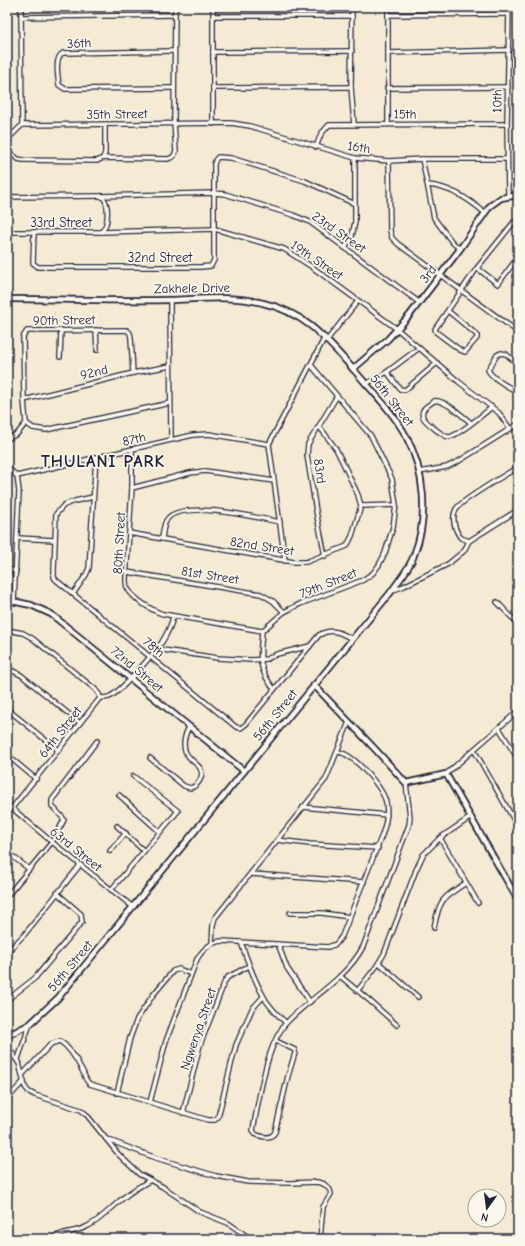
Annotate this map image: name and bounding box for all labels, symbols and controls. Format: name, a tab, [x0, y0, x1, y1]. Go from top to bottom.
street label: 36th	[66, 35, 92, 51]
street label: 10th	[489, 89, 505, 113]
street label: 35th Street	[86, 106, 149, 122]
street label: 15th	[393, 106, 417, 122]
street label: 16th	[347, 138, 371, 156]
street label: 23rd Street	[309, 208, 370, 257]
street label: 33rd Street	[30, 215, 93, 230]
street label: 19th Street	[288, 237, 347, 284]
street label: 32nd Street	[128, 250, 193, 265]
street label: 3rd	[417, 262, 439, 286]
street label: Zakhele Drive	[154, 280, 230, 296]
street label: 90th Street	[33, 312, 97, 328]
street label: 92nd	[79, 361, 109, 383]
street label: 56th Street	[367, 371, 418, 430]
street label: 87th	[121, 429, 147, 449]
district label: THULANI PARK	[41, 452, 165, 471]
street label: 83rd	[311, 458, 329, 484]
street label: 80th Street	[110, 510, 128, 574]
street label: 82nd Street	[229, 534, 296, 559]
street label: 81st Street	[180, 563, 241, 587]
street label: 79th Street	[297, 564, 360, 601]
street label: 78th	[140, 634, 168, 660]
street label: 72nd Street	[108, 643, 167, 696]
street label: 56th Street	[250, 685, 301, 744]
street label: 64th Street	[35, 702, 85, 761]
street label: 63rd Street	[47, 824, 106, 875]
street label: 56th Street	[44, 937, 96, 994]
street label: Ngwenya Street	[177, 985, 219, 1072]
north arrow	[467, 1188, 507, 1228]
text: N	[480, 1210, 490, 1224]

